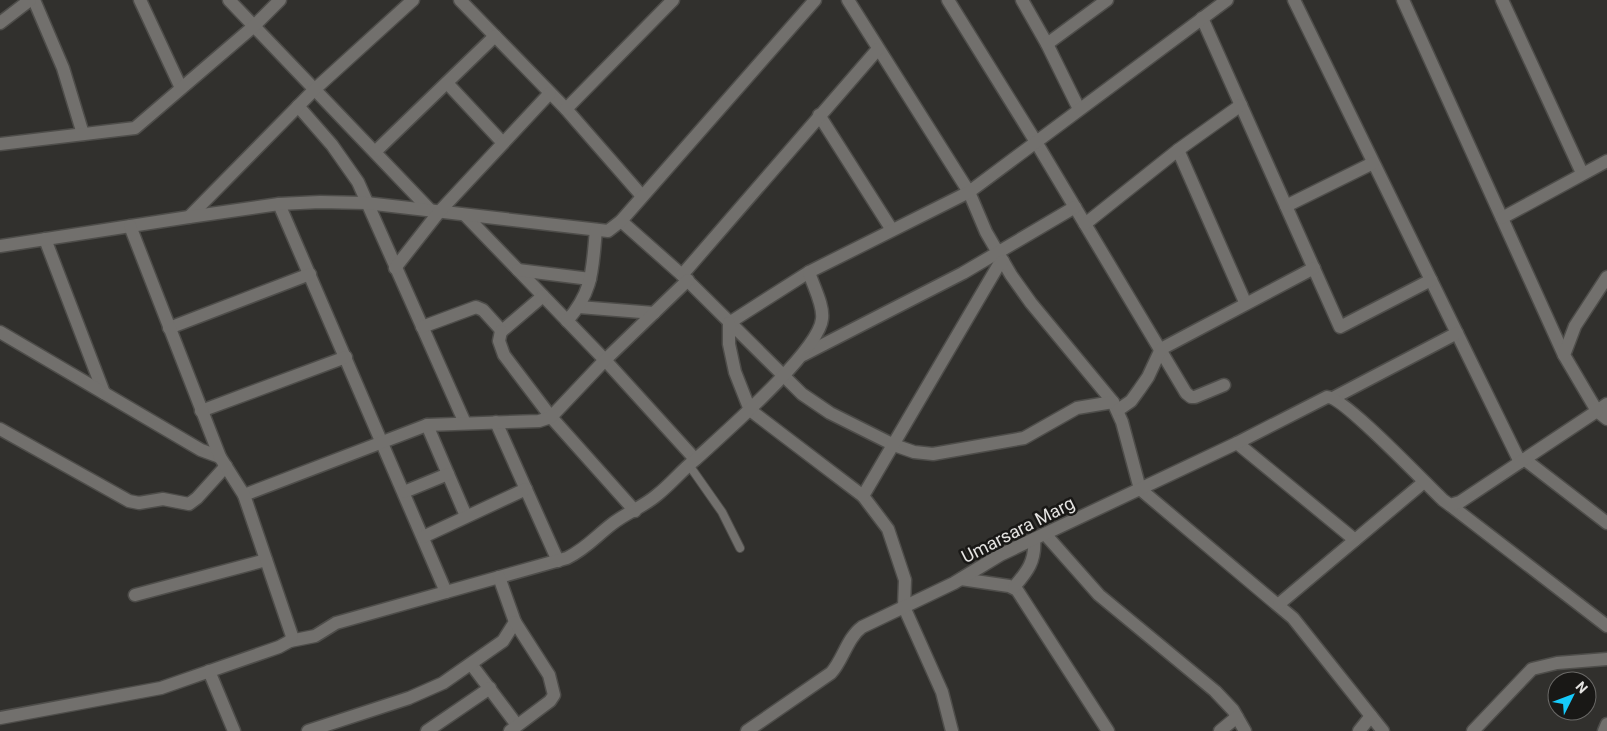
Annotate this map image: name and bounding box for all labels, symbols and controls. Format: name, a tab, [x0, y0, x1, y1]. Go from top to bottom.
street label: Umarsara Marg	[958, 492, 1078, 567]
north arrow	[1547, 671, 1597, 721]
text: N	[1572, 678, 1591, 696]

